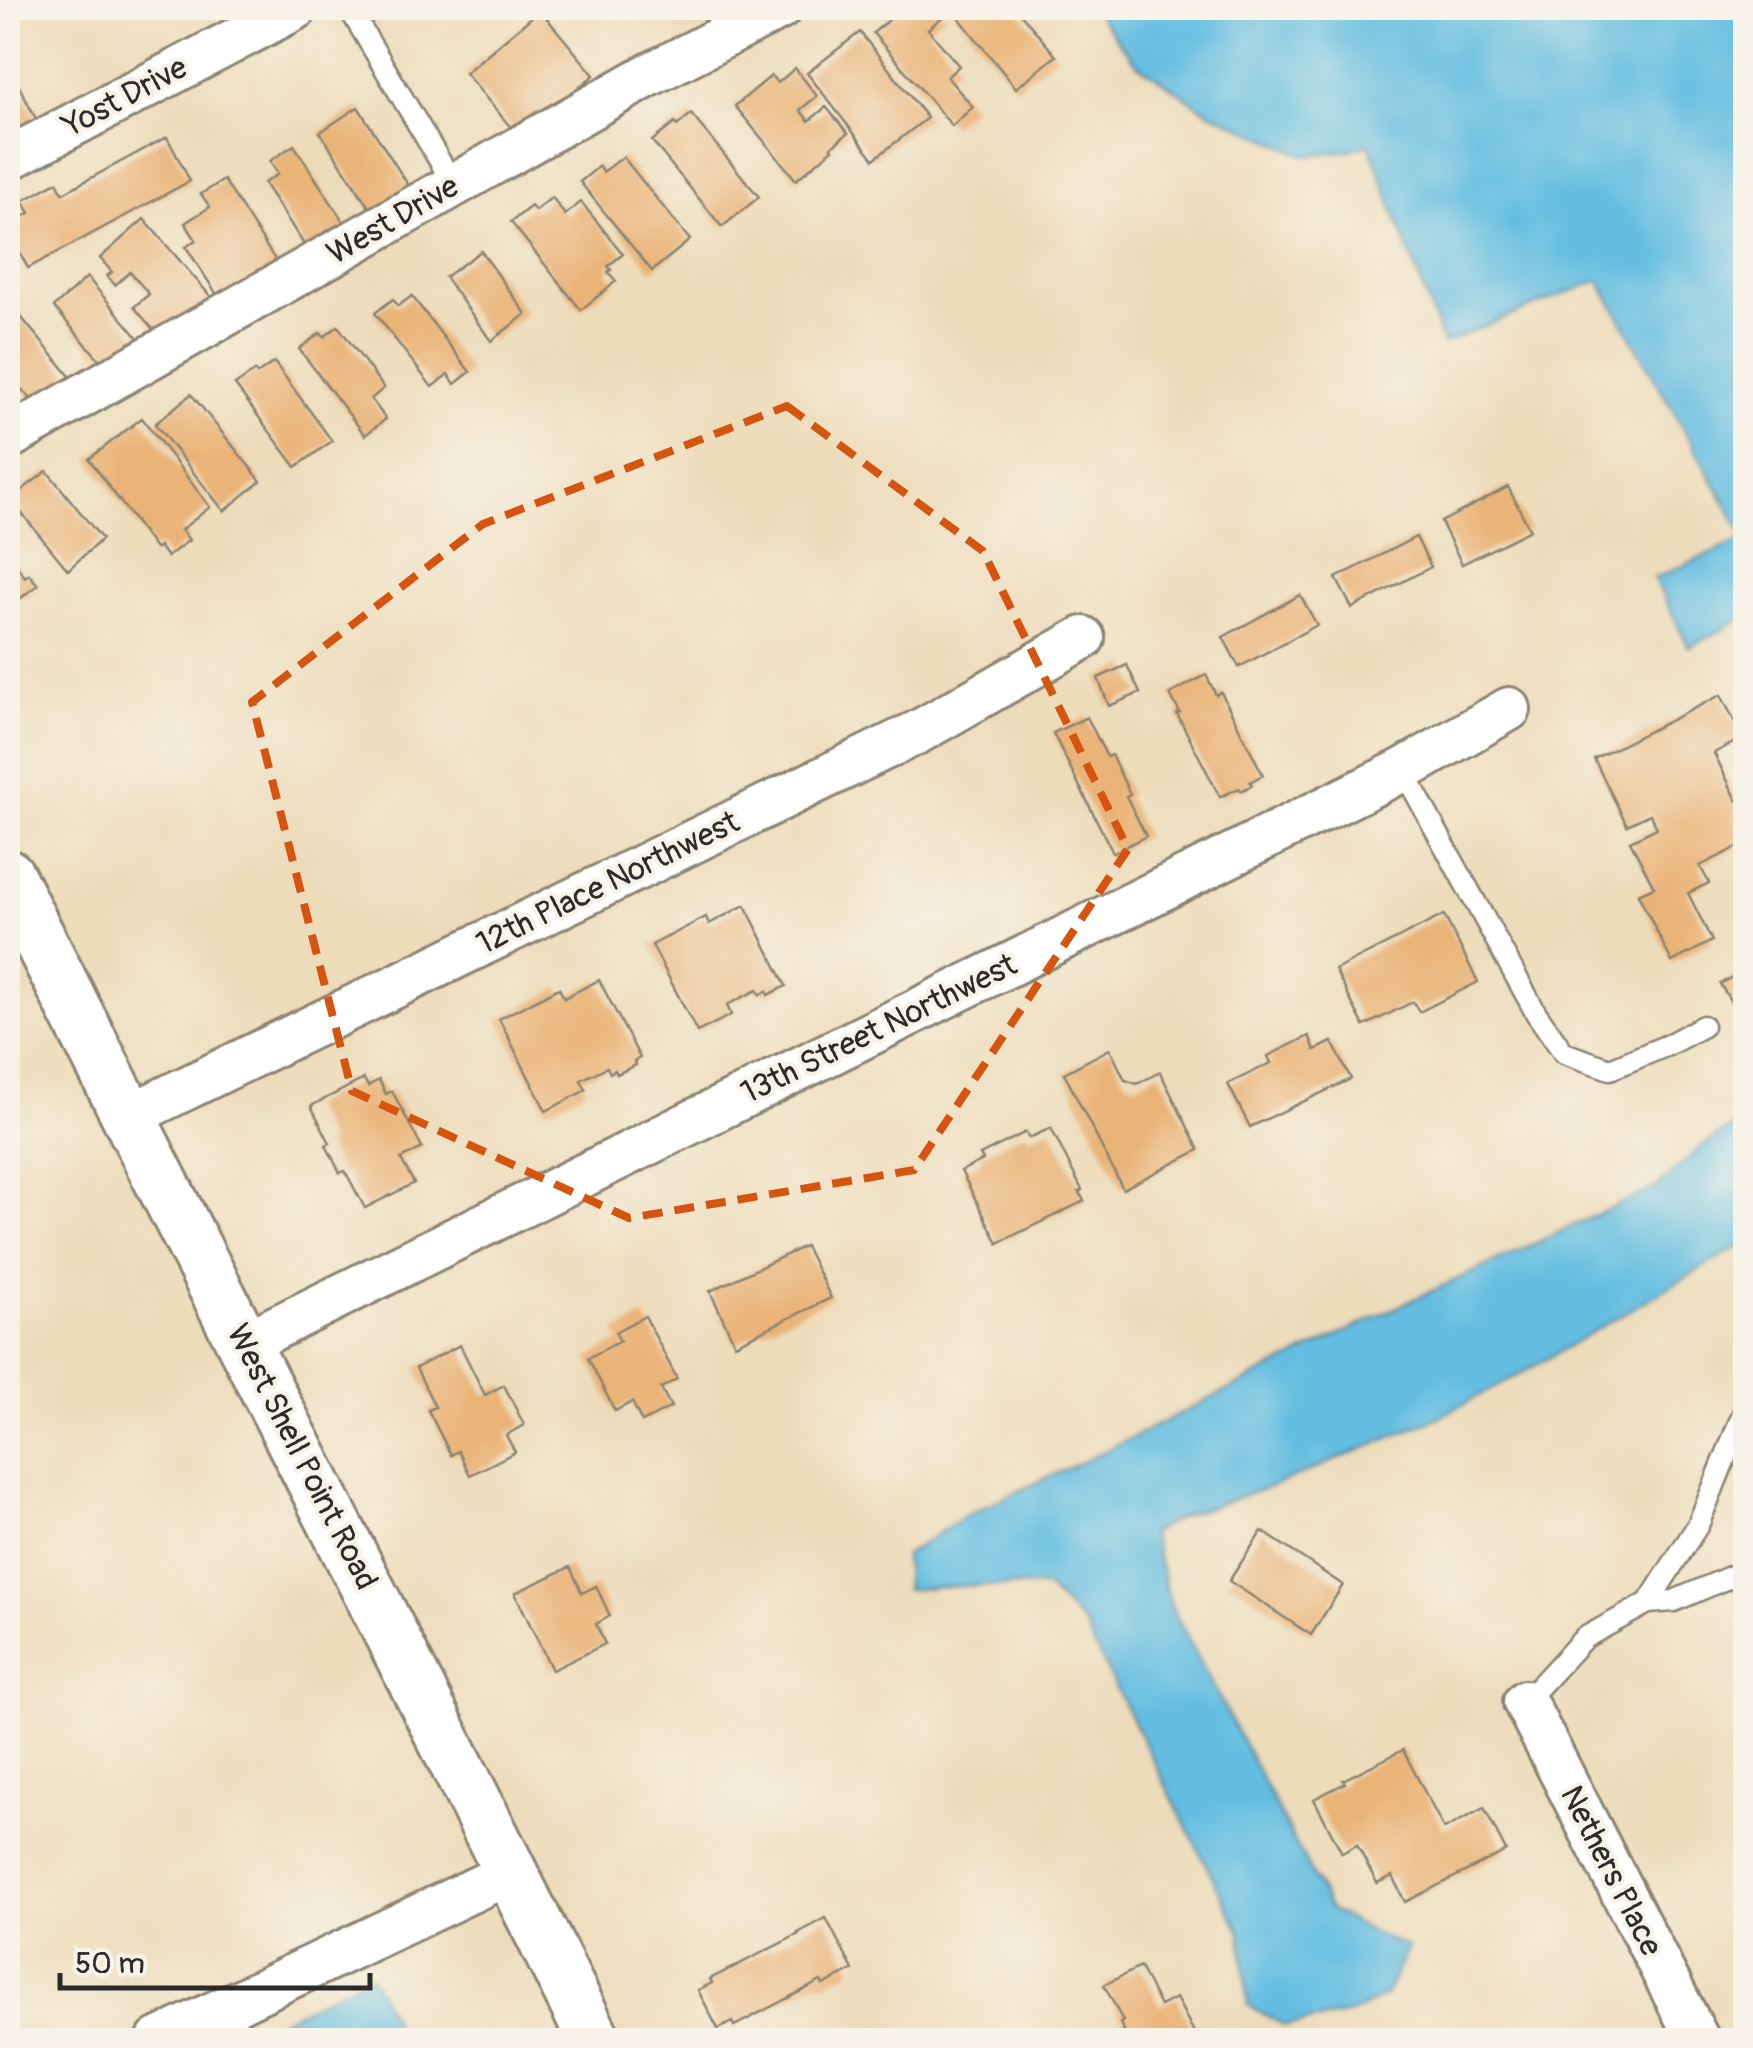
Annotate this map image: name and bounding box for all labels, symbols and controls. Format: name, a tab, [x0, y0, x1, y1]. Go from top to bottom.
street label: Yost Drive	[55, 47, 194, 147]
street label: West Drive	[320, 166, 466, 274]
street label: 12th Place Northwest	[470, 802, 746, 964]
street label: 13th Street Northwest	[735, 945, 1023, 1113]
street label: West Shell Point Road	[218, 1317, 386, 1597]
street label: Nethers Place	[1551, 1779, 1671, 1963]
scale bar	[60, 1928, 370, 1990]
text: 50 m	[75, 1945, 145, 1982]

